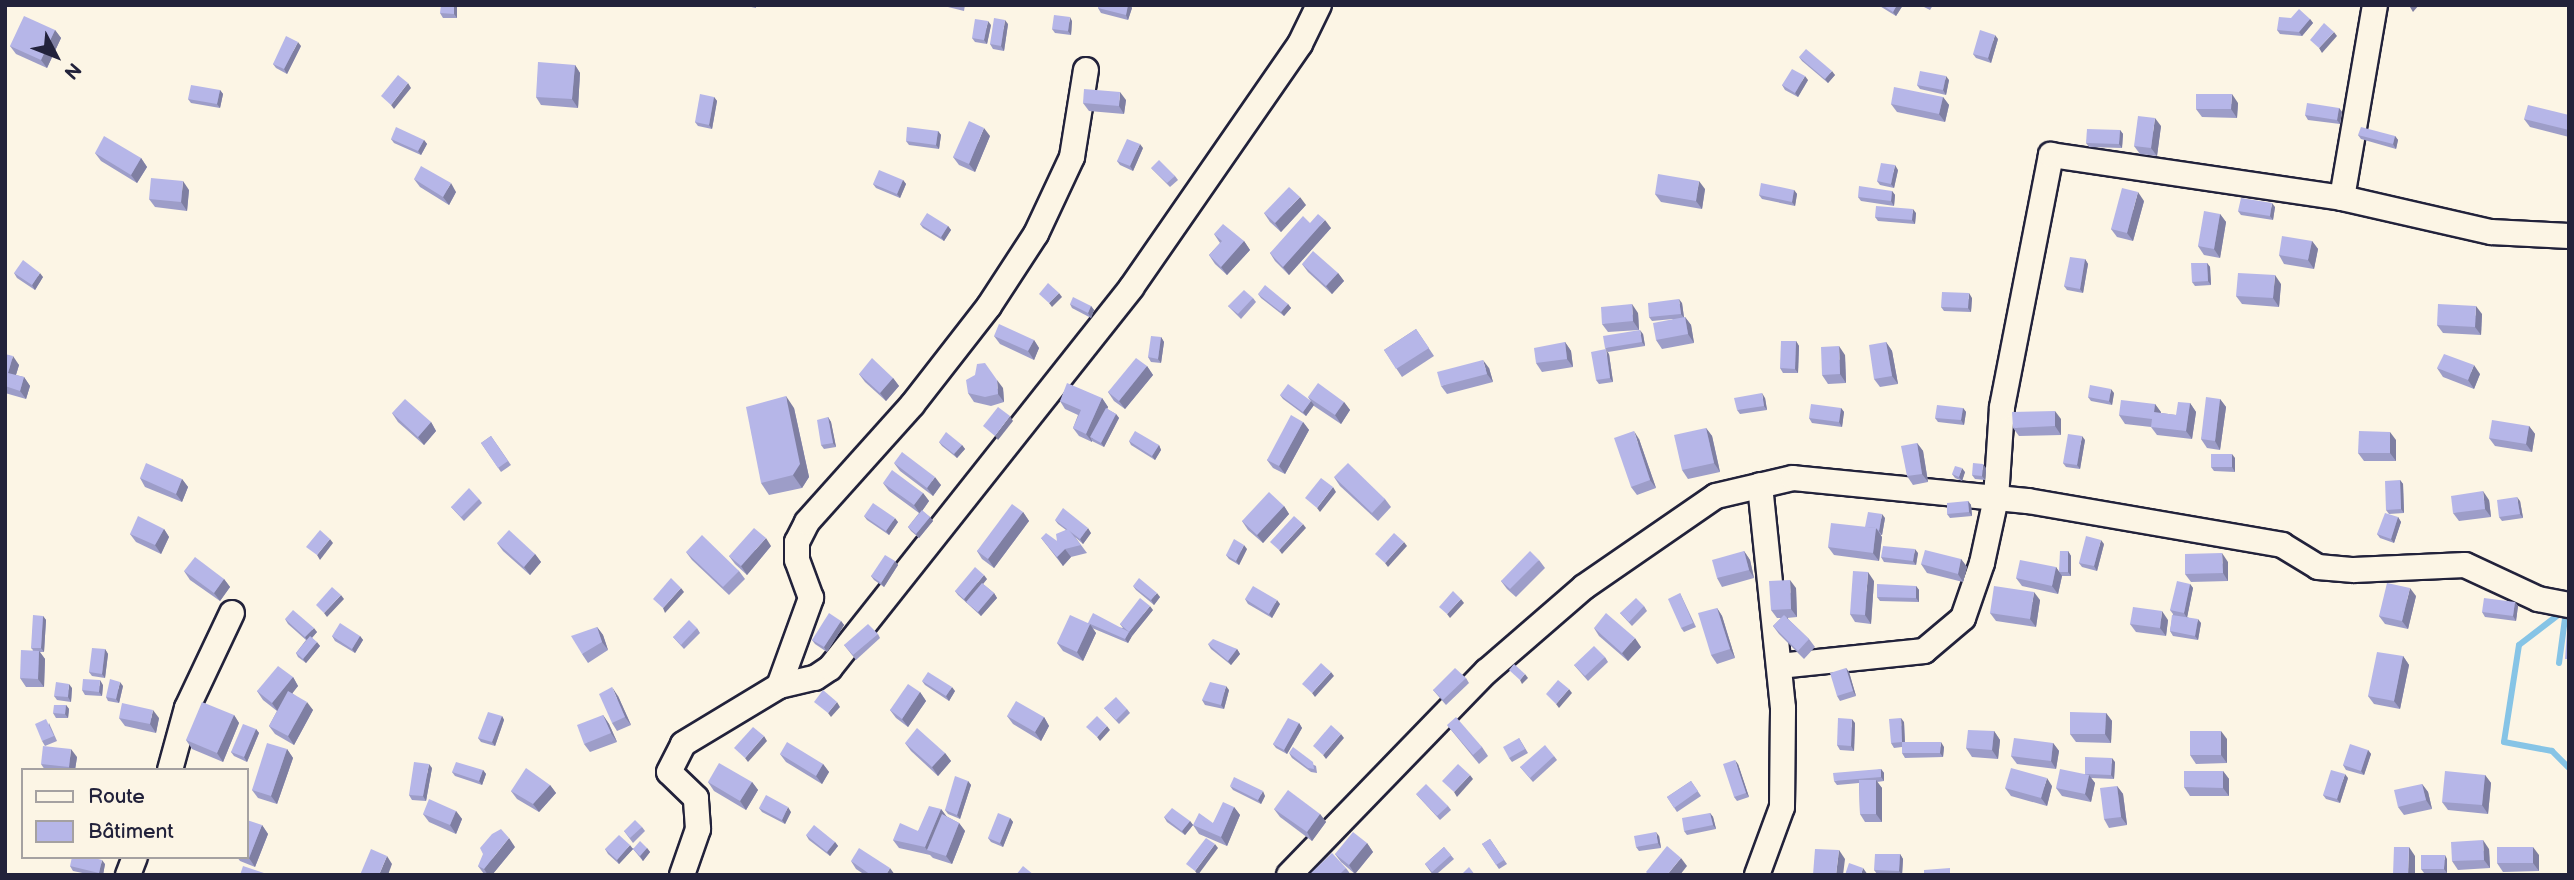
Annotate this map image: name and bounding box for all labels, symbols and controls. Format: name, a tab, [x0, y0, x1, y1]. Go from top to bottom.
north arrow	[21, 21, 91, 91]
text: N	[59, 57, 85, 83]
legend	[21, 768, 248, 859]
text: Route	[88, 784, 145, 809]
text: Bâtiment	[88, 819, 174, 844]

